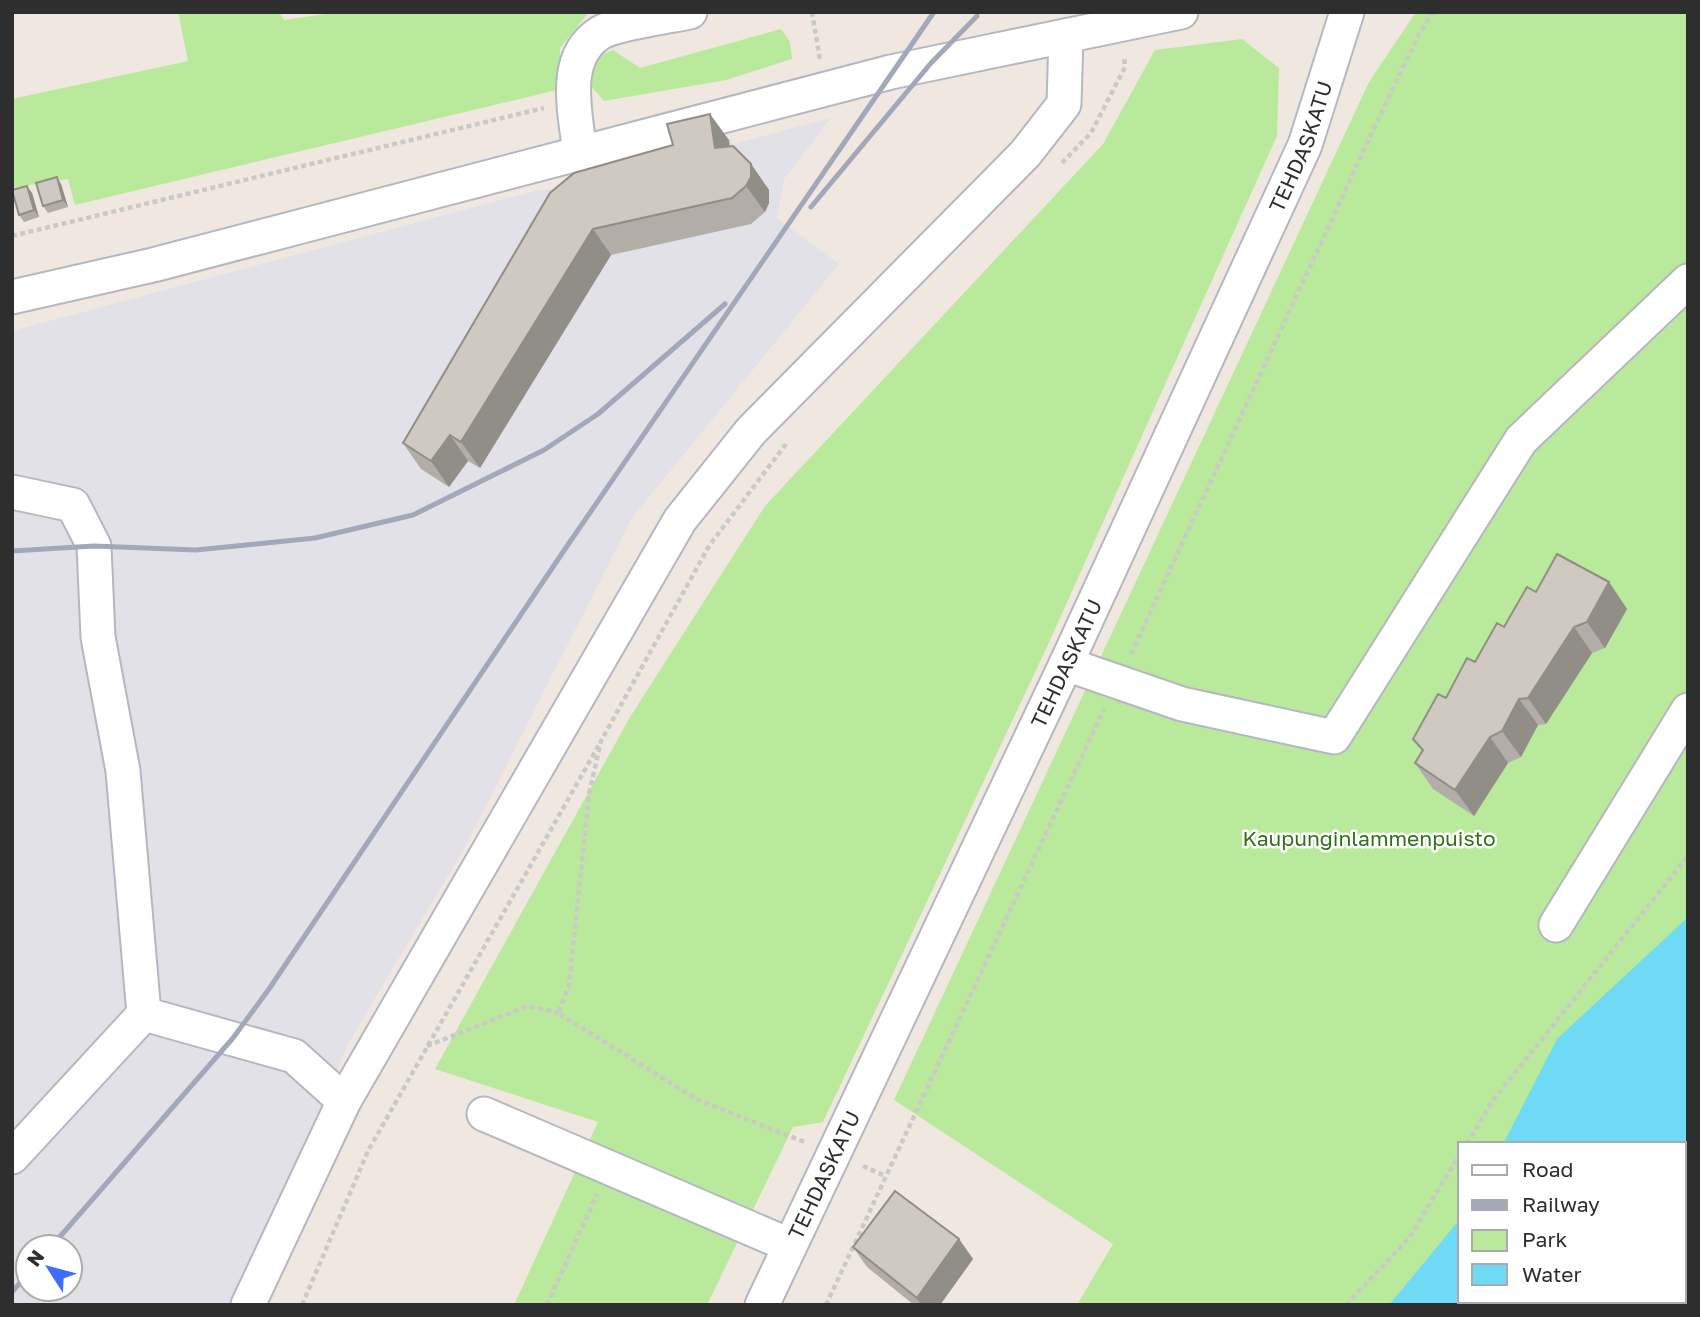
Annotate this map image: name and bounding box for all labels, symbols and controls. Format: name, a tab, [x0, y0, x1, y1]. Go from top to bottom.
street label: TEHDASKATU	[1263, 77, 1337, 216]
street label: TEHDASKATU	[1025, 595, 1107, 732]
park label: Kaupunginlammenpuisto	[1242, 825, 1496, 851]
street label: TEHDASKATU	[782, 1106, 865, 1243]
legend	[1458, 1142, 1686, 1303]
text: Road	[1522, 1156, 1573, 1182]
text: Railway	[1522, 1191, 1600, 1217]
text: Park	[1522, 1226, 1568, 1252]
north arrow	[14, 1233, 84, 1303]
text: N	[21, 1245, 48, 1270]
text: Water	[1522, 1261, 1582, 1287]

